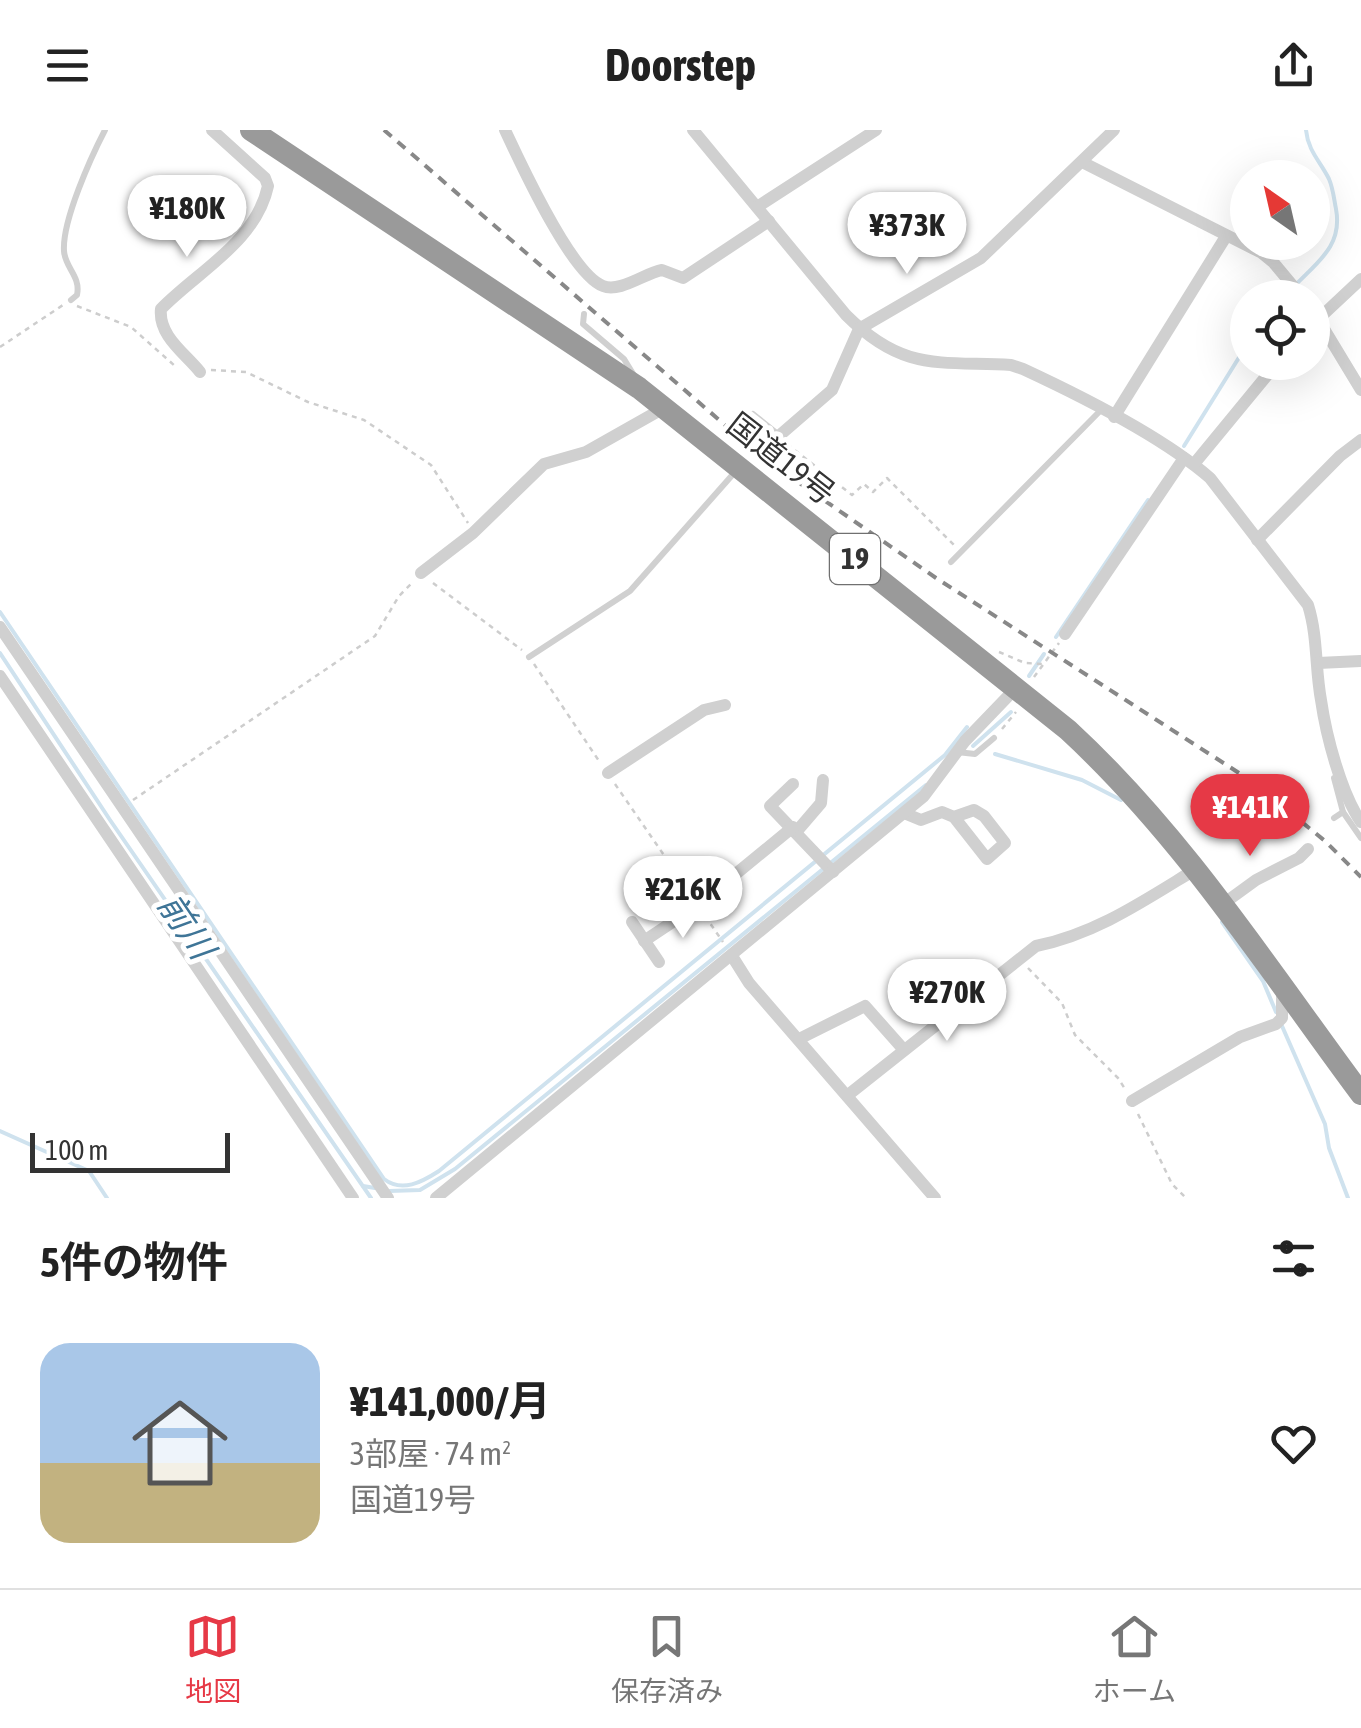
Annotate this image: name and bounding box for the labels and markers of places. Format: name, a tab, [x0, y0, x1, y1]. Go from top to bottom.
pin: ¥180K	[117, 175, 257, 260]
pin: ¥373K	[837, 192, 977, 277]
pin: ¥141K	[1180, 774, 1320, 859]
pin: ¥216K	[613, 856, 753, 941]
pin: ¥270K	[877, 959, 1017, 1044]

